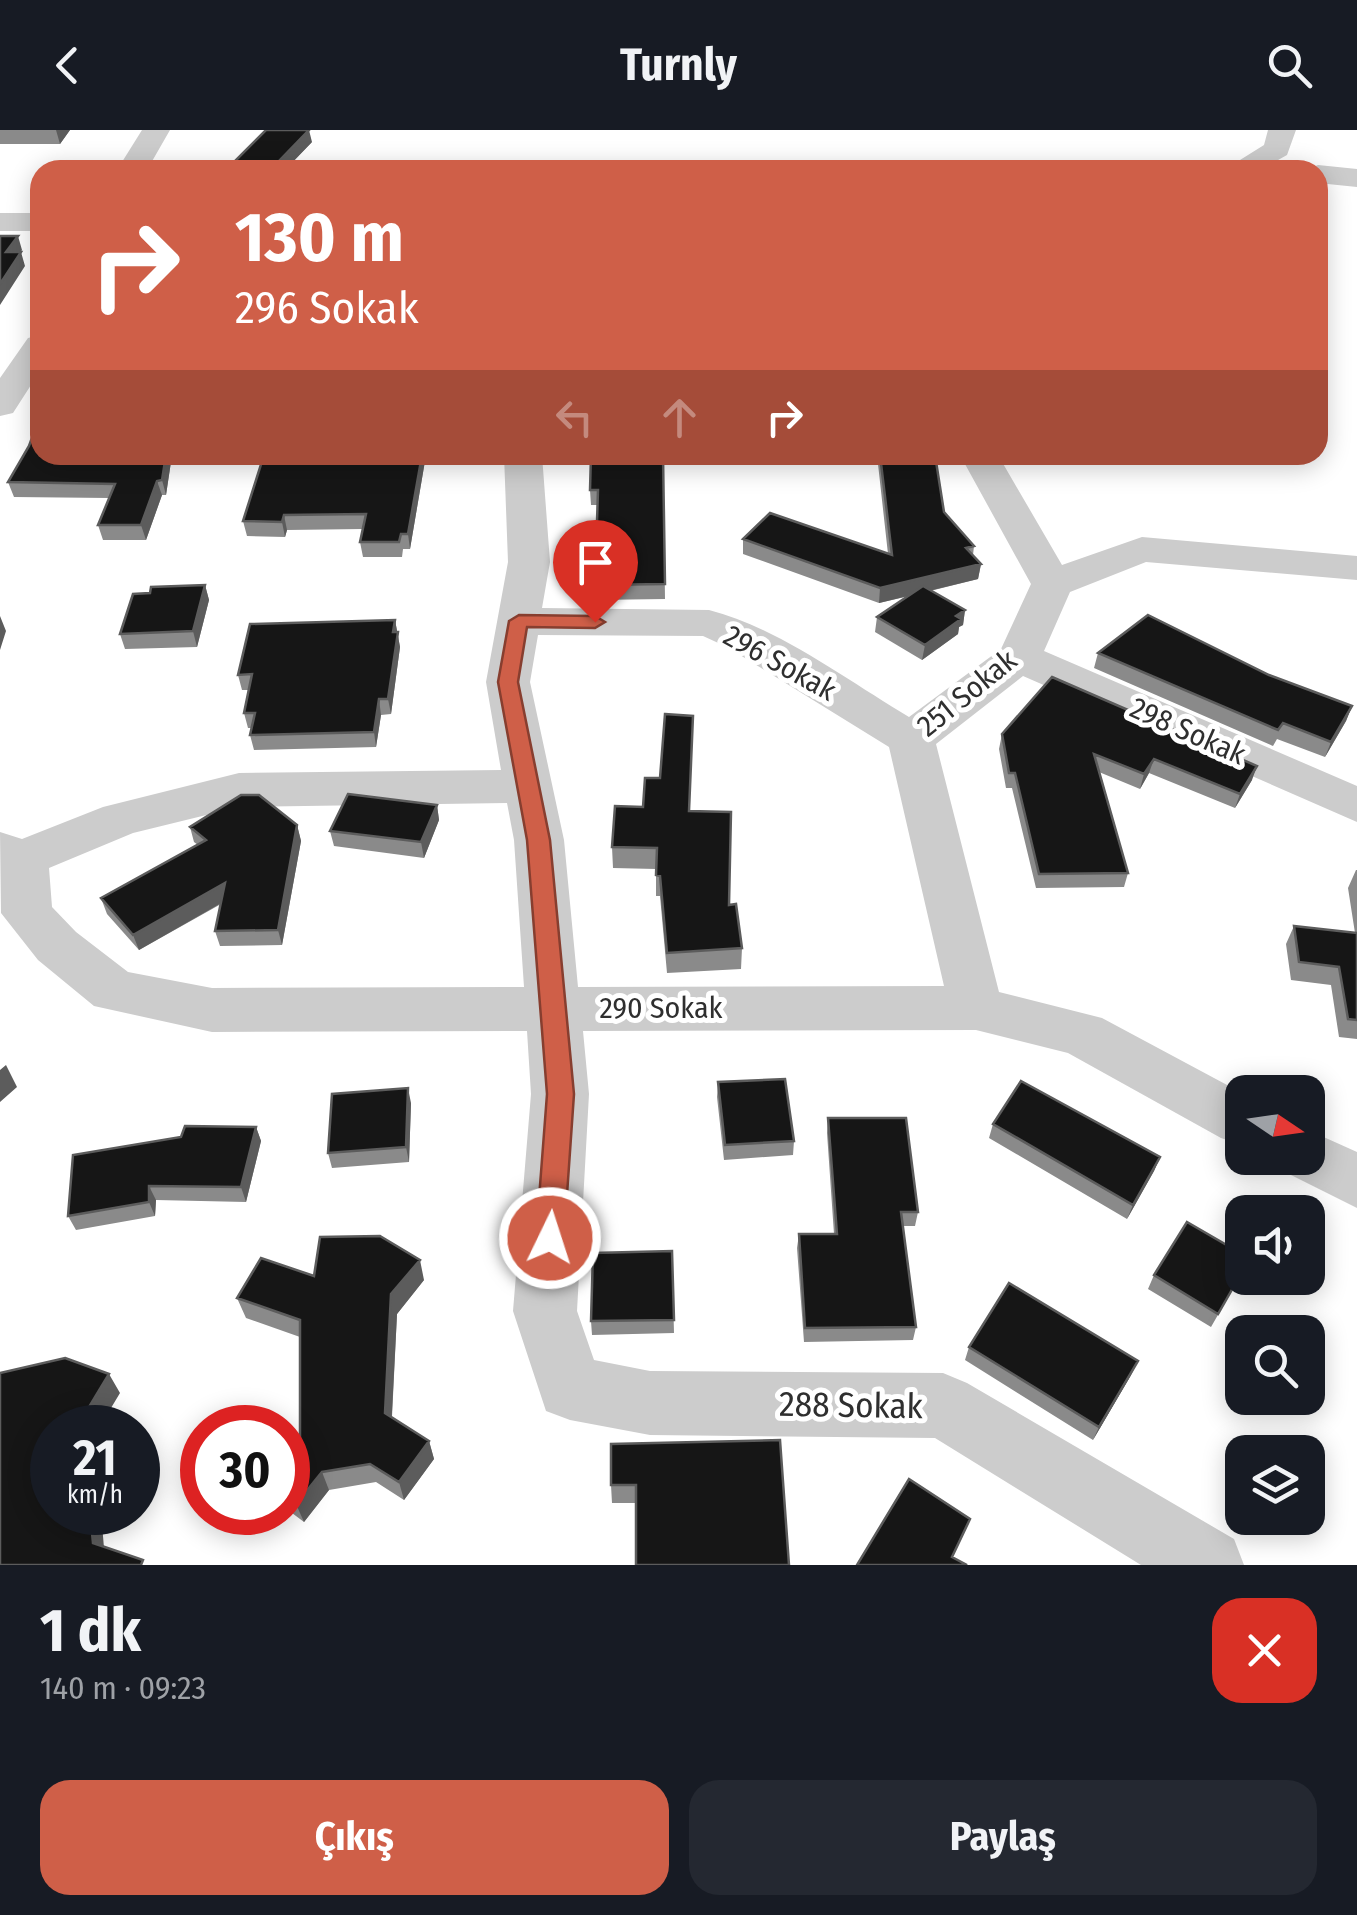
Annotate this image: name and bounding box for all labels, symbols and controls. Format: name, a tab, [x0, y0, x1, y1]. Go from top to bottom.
icon: back	[40, 38, 95, 93]
text: Turnly	[620, 38, 737, 92]
icon: search	[1262, 38, 1317, 93]
text: 130 m	[235, 196, 404, 280]
icon: right	[70, 200, 200, 330]
text: 296 Sokak	[235, 281, 419, 335]
icon: left	[547, 390, 602, 445]
icon: ahead	[652, 390, 707, 445]
icon: right	[757, 390, 812, 445]
pin	[553, 520, 638, 623]
icon: arrive	[568, 535, 623, 590]
street label: 296 Sokak	[718, 618, 842, 708]
street label: 251 Sokak	[910, 642, 1024, 744]
street label: 298 Sokak	[1125, 690, 1251, 772]
street label: 290 Sokak	[599, 990, 723, 1026]
north arrow	[1225, 1075, 1325, 1175]
map controls	[1225, 1075, 1325, 1535]
position arrow	[498, 1186, 602, 1290]
button: sound	[1225, 1195, 1325, 1295]
button: search	[1225, 1315, 1325, 1415]
street label: 288 Sokak	[779, 1383, 924, 1427]
speed limit sign: 30	[180, 1405, 310, 1535]
text: 21	[73, 1428, 117, 1488]
button: layers	[1225, 1435, 1325, 1535]
text: km/h	[67, 1480, 123, 1510]
text: 1 dk	[40, 1595, 141, 1667]
button: close	[1212, 1598, 1317, 1703]
text: 140 m · 09:23	[40, 1669, 206, 1707]
button: Çıkış	[40, 1780, 669, 1895]
button: Paylaş	[689, 1780, 1317, 1895]

